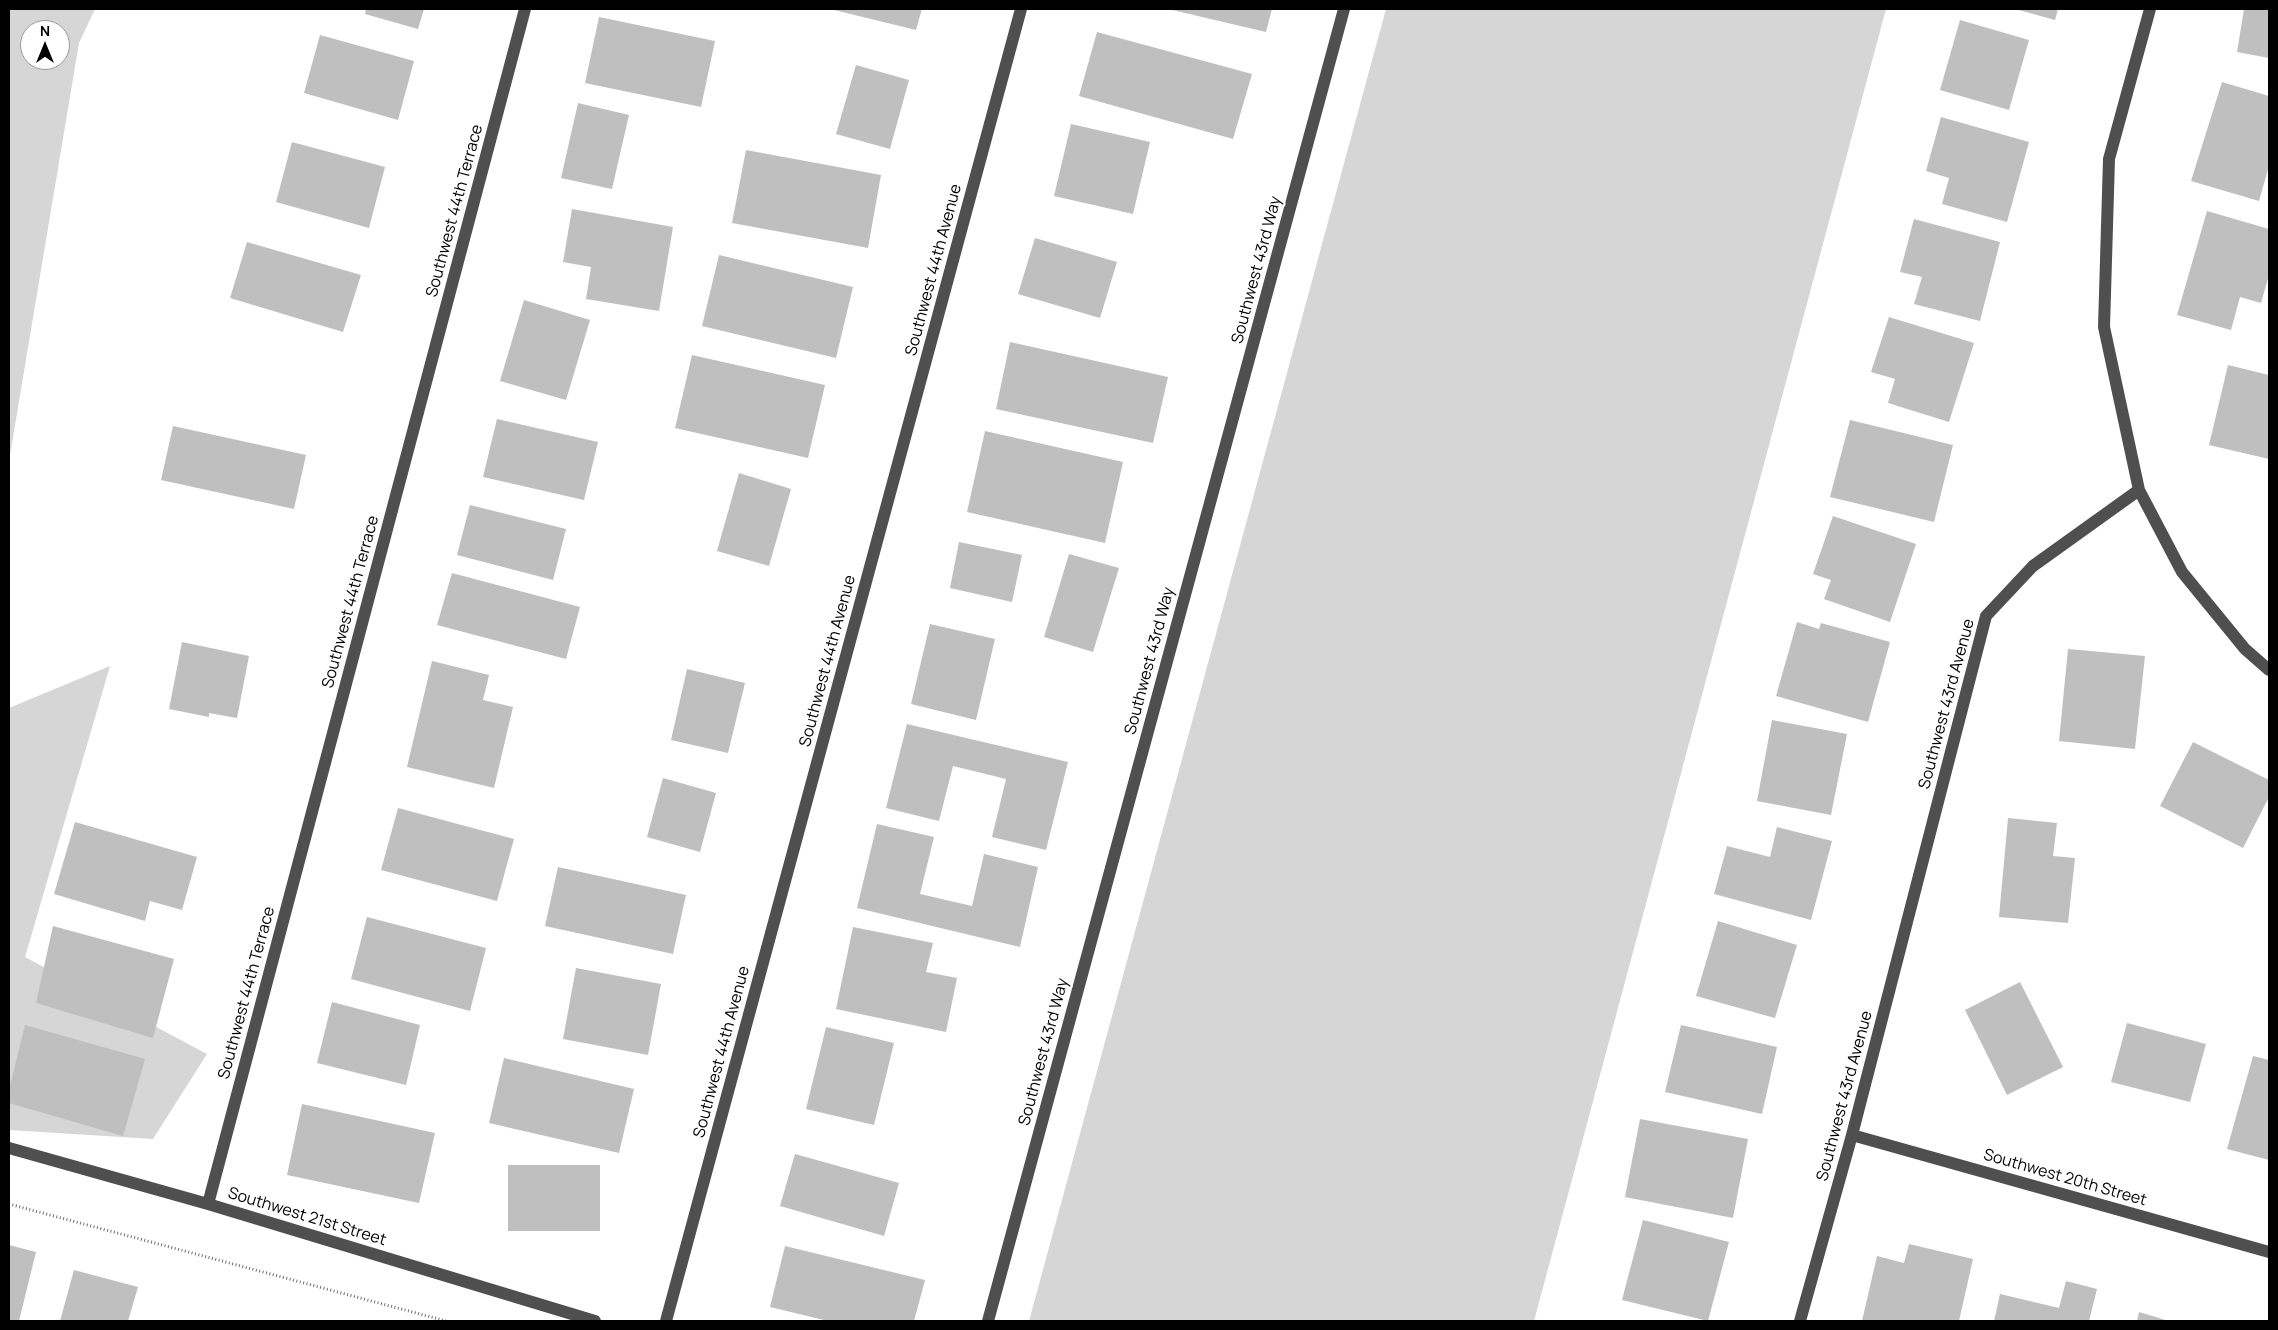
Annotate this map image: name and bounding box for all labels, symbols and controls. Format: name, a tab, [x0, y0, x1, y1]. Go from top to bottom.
north arrow	[20, 20, 70, 70]
text: N	[40, 21, 50, 40]
street label: Southwest 44th Terrace	[423, 123, 487, 299]
street label: Southwest 44th Avenue	[902, 182, 966, 358]
street label: Southwest 43rd Way	[1228, 194, 1286, 346]
street label: Southwest 44th Terrace	[319, 514, 383, 690]
street label: Southwest 44th Avenue	[796, 573, 860, 749]
street label: Southwest 43rd Way	[1121, 585, 1179, 737]
street label: Southwest 43rd Avenue	[1915, 617, 1979, 791]
street label: Southwest 44th Terrace	[215, 905, 279, 1081]
street label: Southwest 44th Avenue	[690, 964, 754, 1140]
street label: Southwest 43rd Way	[1015, 976, 1073, 1128]
street label: Southwest 43rd Avenue	[1813, 1009, 1877, 1183]
street label: Southwest 20th Street	[1981, 1145, 2149, 1211]
street label: Southwest 21st Street	[226, 1184, 388, 1250]

